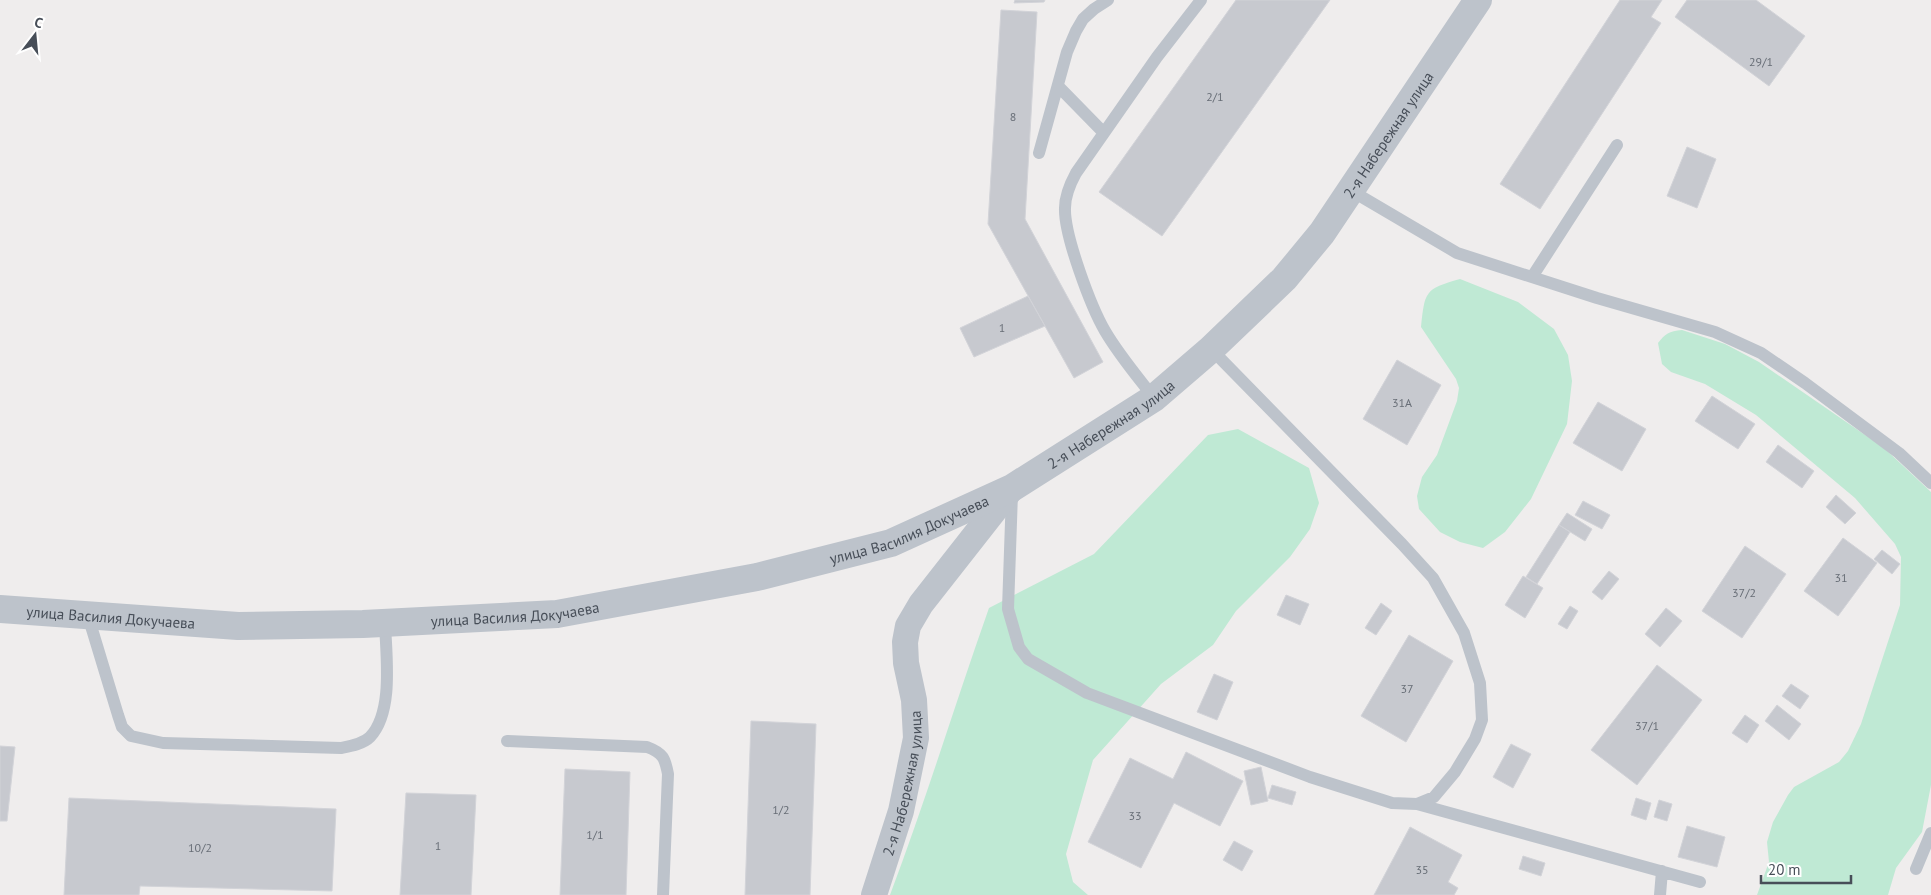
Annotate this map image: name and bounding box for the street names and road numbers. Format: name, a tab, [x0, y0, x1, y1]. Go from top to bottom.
street label: 2-я Набережная улица	[1339, 68, 1437, 202]
street label: 2-я Набережная улица	[1044, 375, 1178, 473]
street label: улица Василия Докучаева	[827, 490, 992, 568]
street label: улица Василия Докучаева	[430, 597, 601, 630]
street label: улица Василия Докучаева	[26, 601, 196, 632]
street label: 2-я Набережная улица	[878, 710, 926, 858]

